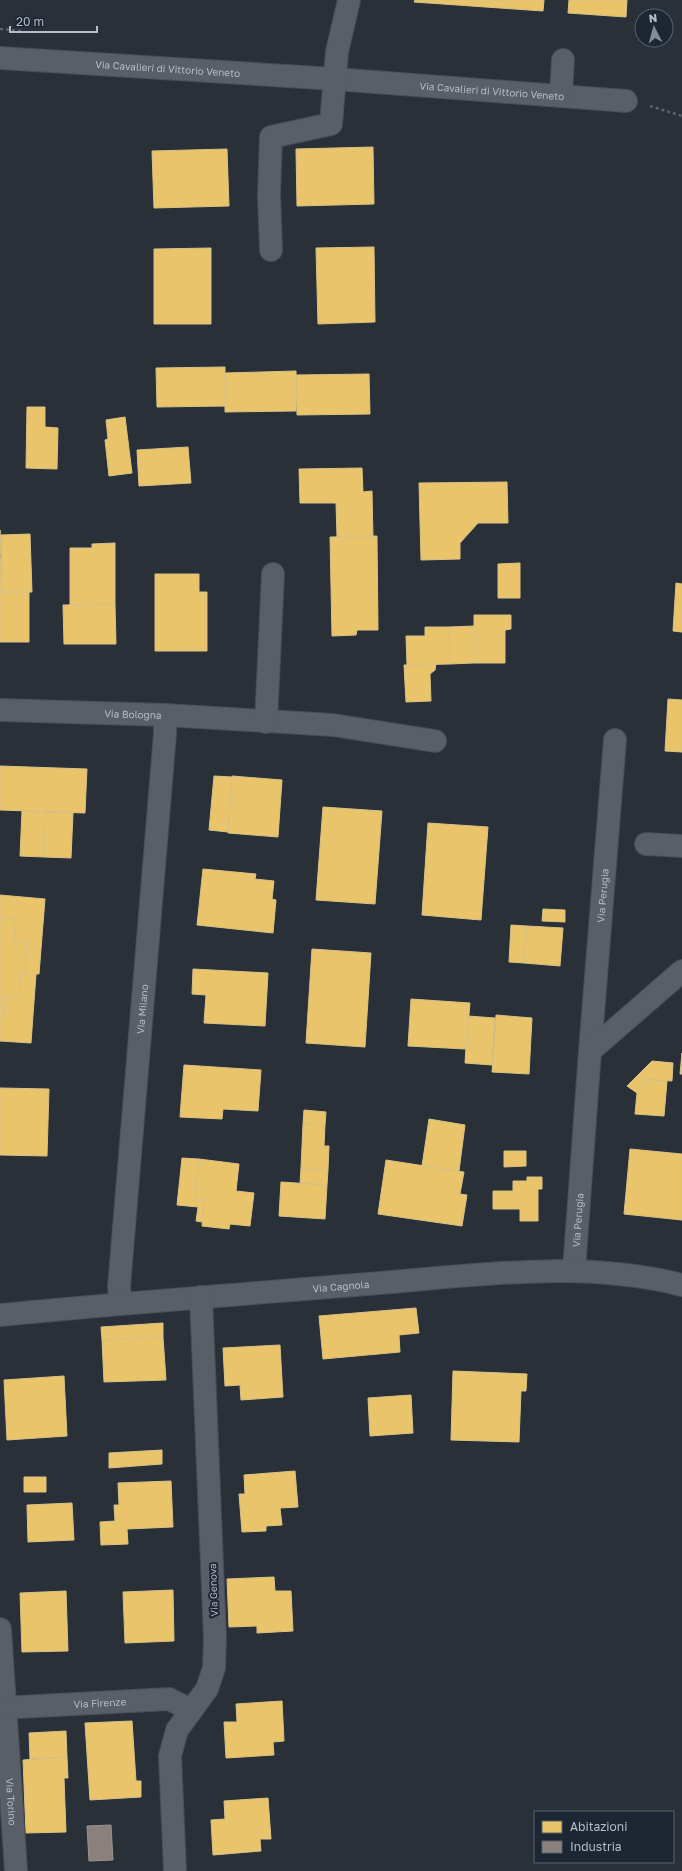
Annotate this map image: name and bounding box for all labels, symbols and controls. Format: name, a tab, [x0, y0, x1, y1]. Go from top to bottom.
scale bar	[10, 8, 97, 34]
north arrow	[634, 8, 674, 48]
text: N	[648, 11, 658, 24]
text: 20 m	[16, 14, 44, 29]
street label: Via Cavalieri di Vittorio Veneto	[95, 58, 241, 79]
street label: Via Cavalieri di Vittorio Veneto	[419, 79, 565, 102]
street label: Via Bologna	[104, 707, 162, 721]
street label: Via Perugia	[594, 868, 611, 923]
street label: Via Milano	[134, 984, 150, 1034]
street label: Via Perugia	[570, 1193, 586, 1248]
street label: Via Cagnola	[312, 1278, 370, 1294]
street label: Via Genova	[206, 1563, 220, 1617]
street label: Via Firenze	[73, 1695, 127, 1710]
street label: Via Torino	[4, 1777, 19, 1826]
legend	[534, 1811, 674, 1863]
text: Abitazioni	[570, 1819, 627, 1834]
text: Industria	[570, 1839, 622, 1854]

